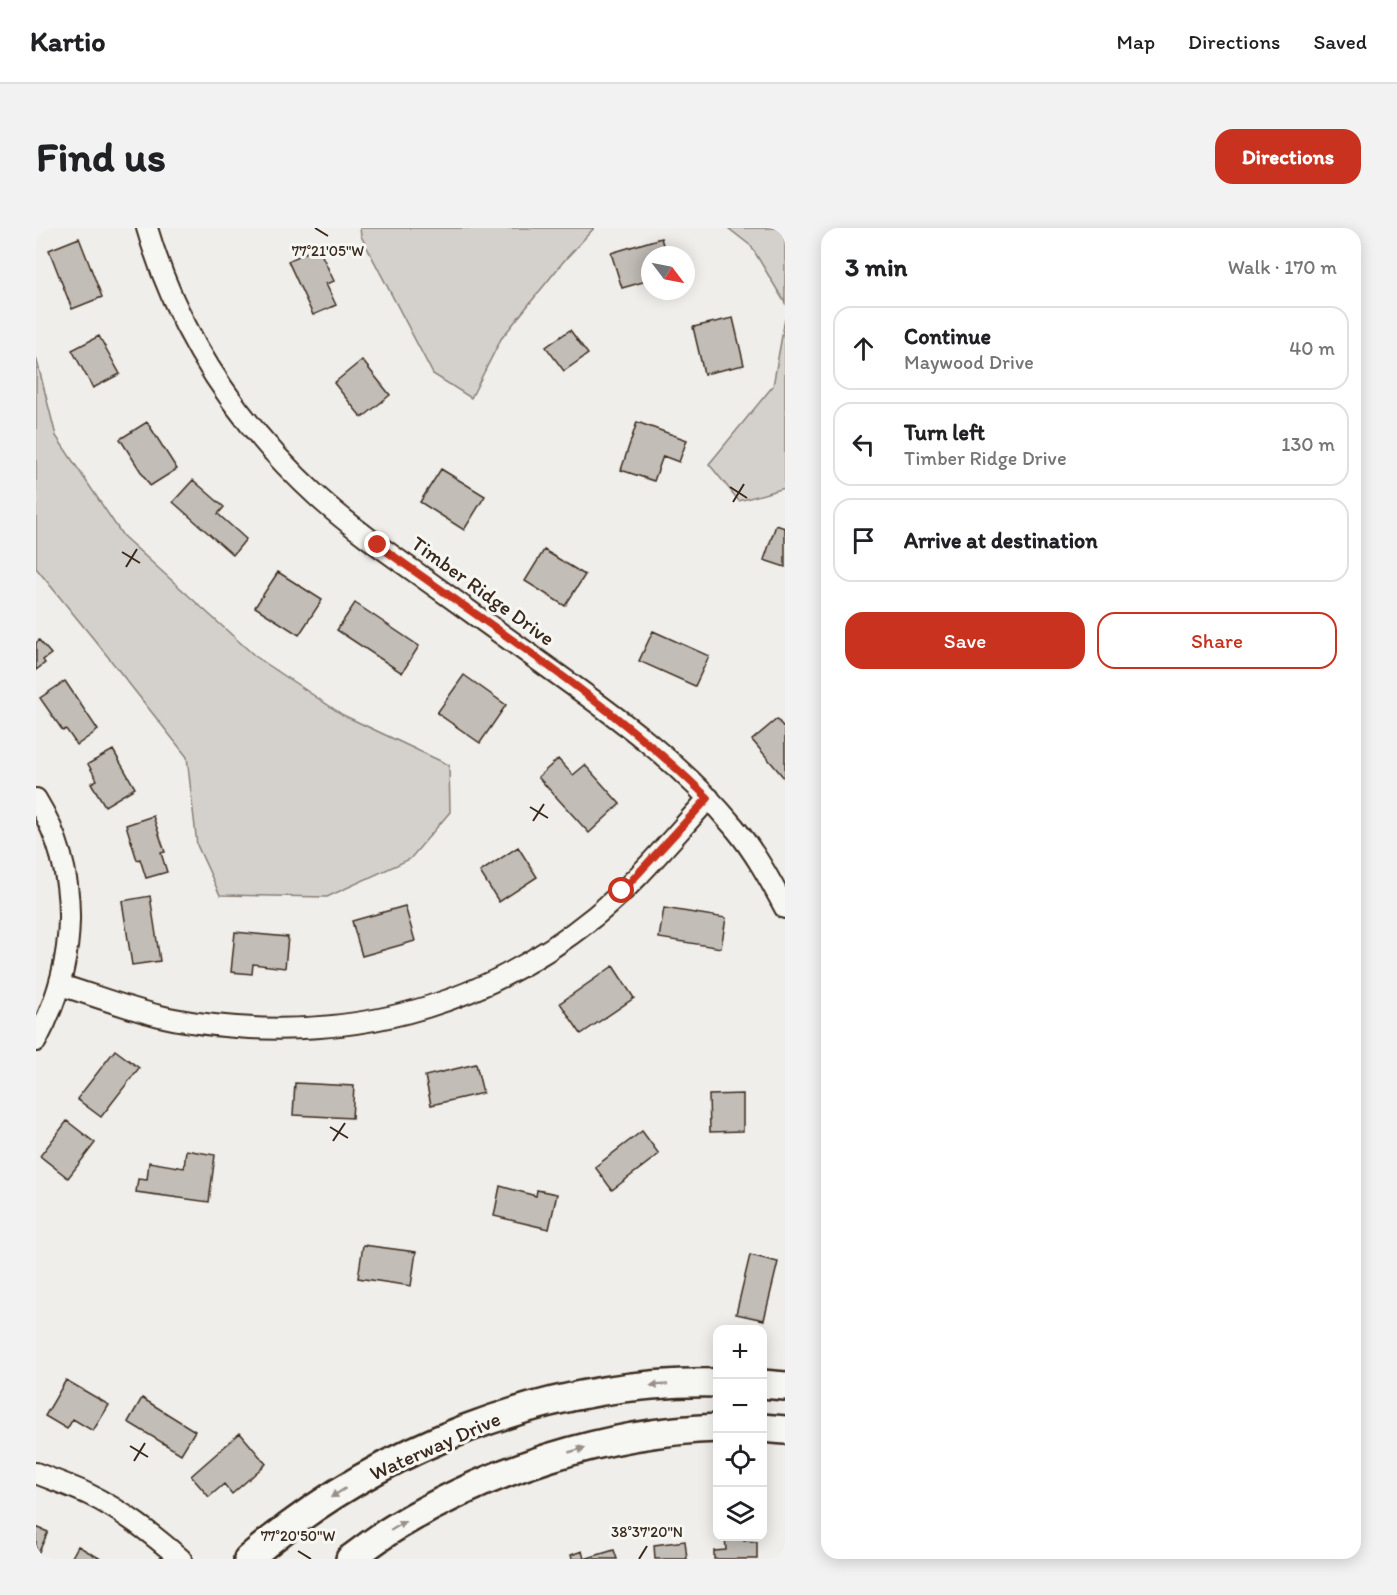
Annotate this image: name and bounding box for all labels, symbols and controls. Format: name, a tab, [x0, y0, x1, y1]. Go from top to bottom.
text: Kartio	[30, 24, 105, 58]
text: Map	[1117, 29, 1155, 54]
text: Directions	[1188, 29, 1280, 54]
text: Saved	[1313, 29, 1367, 54]
button: Directions	[1215, 129, 1361, 184]
text: Find us	[36, 131, 166, 182]
text: 77°21'05"W	[292, 242, 364, 260]
north arrow	[641, 246, 695, 300]
text: 3 min	[845, 251, 907, 283]
text: Walk · 170 m	[1228, 255, 1337, 279]
text: Continue	[904, 323, 991, 350]
icon: ahead	[847, 332, 880, 365]
text: 40 m	[1289, 336, 1335, 360]
text: Maywood Drive	[904, 350, 1034, 374]
text: Turn left	[904, 419, 985, 446]
icon: left	[847, 428, 880, 461]
text: 130 m	[1281, 432, 1335, 456]
text: Timber Ridge Drive	[904, 446, 1067, 470]
icon: arrive	[847, 524, 880, 557]
text: Arrive at destination	[904, 527, 1098, 554]
street label: Timber Ridge Drive	[407, 530, 560, 651]
route end	[364, 531, 390, 557]
button: Save	[845, 612, 1085, 669]
button: Share	[1097, 612, 1337, 669]
route start	[608, 877, 634, 903]
map controls	[713, 1325, 767, 1541]
button: +	[713, 1325, 767, 1379]
button: −	[713, 1379, 767, 1433]
one-way arrow	[650, 1380, 669, 1390]
street label: Waterway Drive	[366, 1406, 504, 1486]
button: locate	[713, 1433, 767, 1487]
one-way arrow	[568, 1445, 586, 1454]
button: layers	[713, 1487, 767, 1541]
one-way arrow	[330, 1488, 347, 1499]
one-way arrow	[390, 1521, 407, 1531]
text: 38°37'20"N	[611, 1523, 683, 1541]
text: 77°20'50"W	[261, 1527, 335, 1545]

